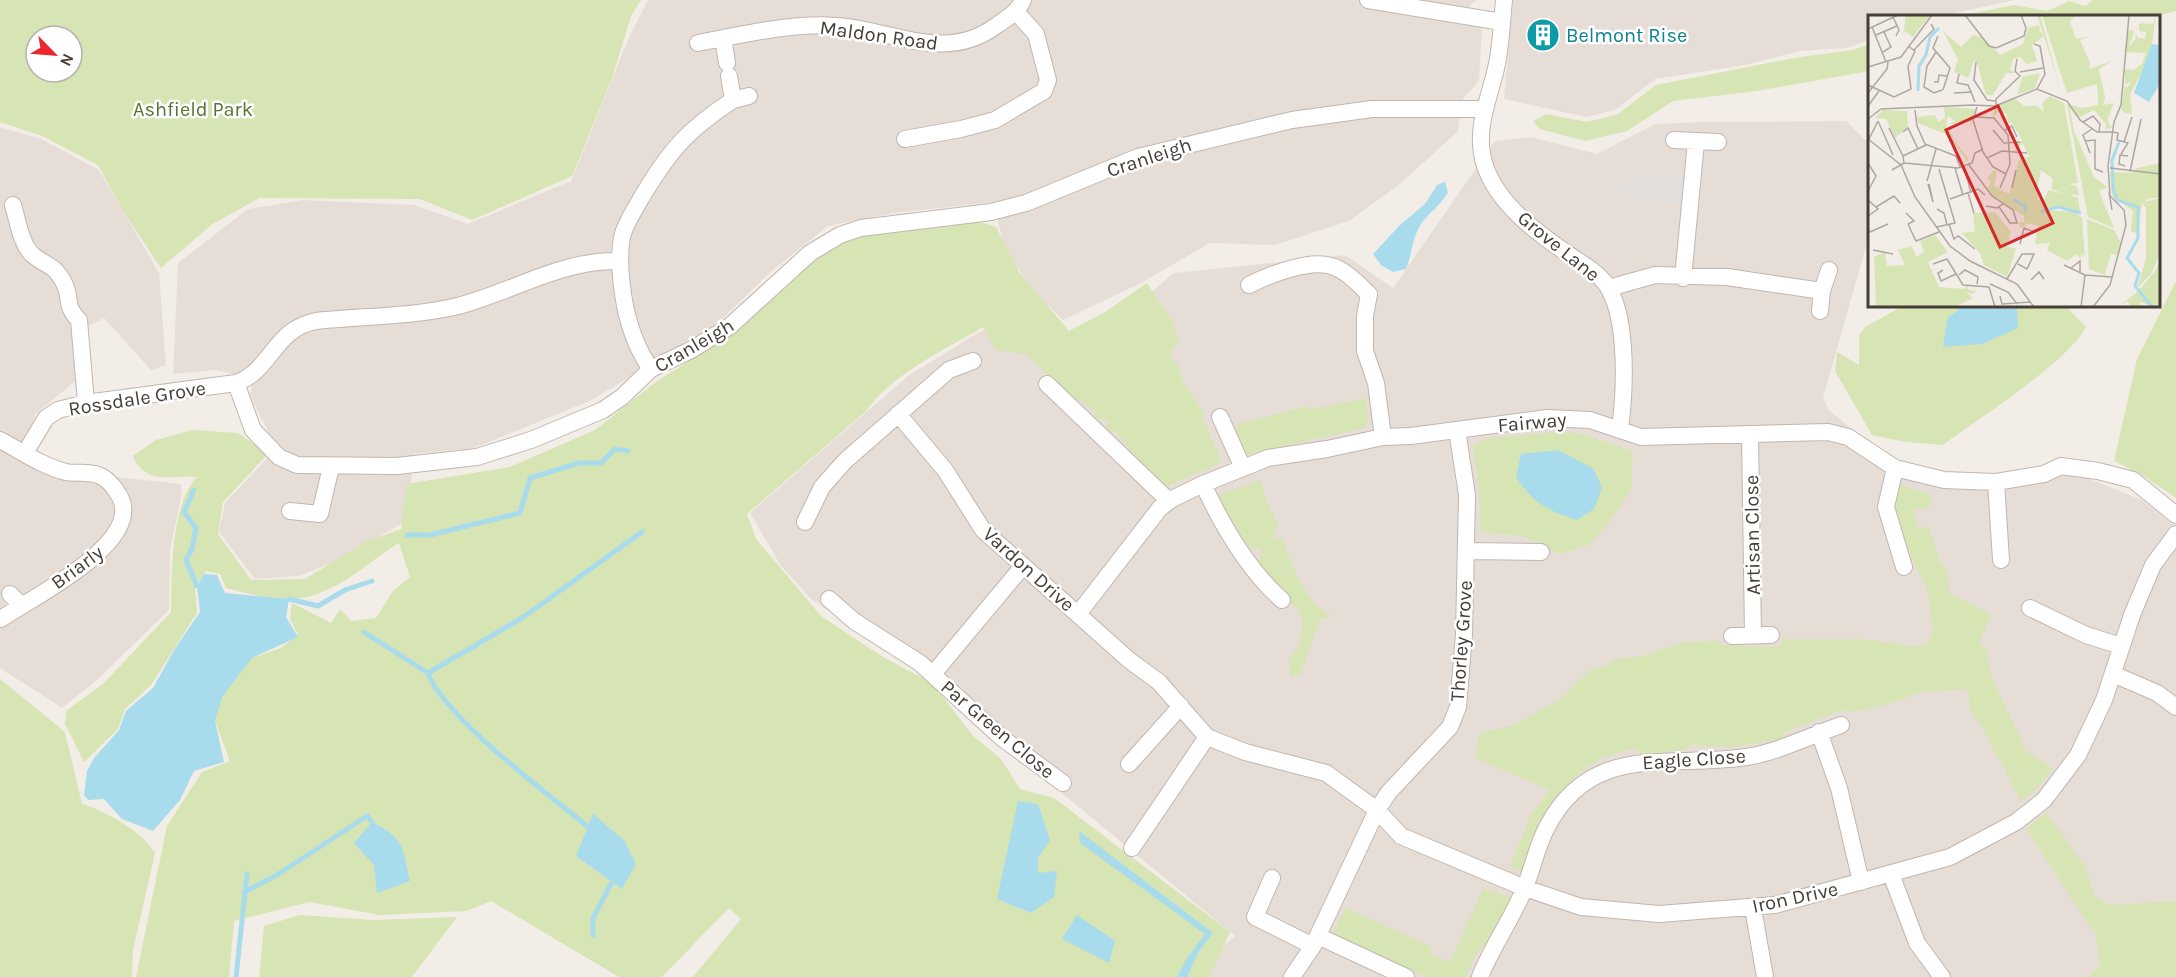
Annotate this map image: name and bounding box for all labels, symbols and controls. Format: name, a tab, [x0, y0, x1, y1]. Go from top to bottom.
inset map	[1868, 15, 2161, 308]
street label: Maldon Road	[818, 16, 940, 55]
building icon: Belmont Rise	[1525, 17, 1561, 53]
north arrow	[24, 24, 84, 84]
place label: Belmont Rise	[1566, 24, 1687, 47]
text: N	[56, 51, 78, 69]
park label: Ashfield Park	[133, 98, 253, 121]
street label: Cranleigh	[1104, 133, 1194, 182]
street label: Grove Lane	[1513, 206, 1604, 286]
street label: Cranleigh	[650, 314, 738, 377]
street label: Rossdale Grove	[67, 376, 208, 421]
street label: Fairway	[1497, 408, 1567, 437]
street label: Artisan Close	[1740, 475, 1765, 595]
street label: Vardon Drive	[978, 522, 1079, 616]
street label: Briarly	[47, 541, 108, 594]
street label: Thorley Grove	[1446, 580, 1477, 702]
street label: Par Green Close	[936, 675, 1059, 784]
street label: Eagle Close	[1641, 744, 1747, 775]
street label: Iron Drive	[1750, 877, 1840, 918]

